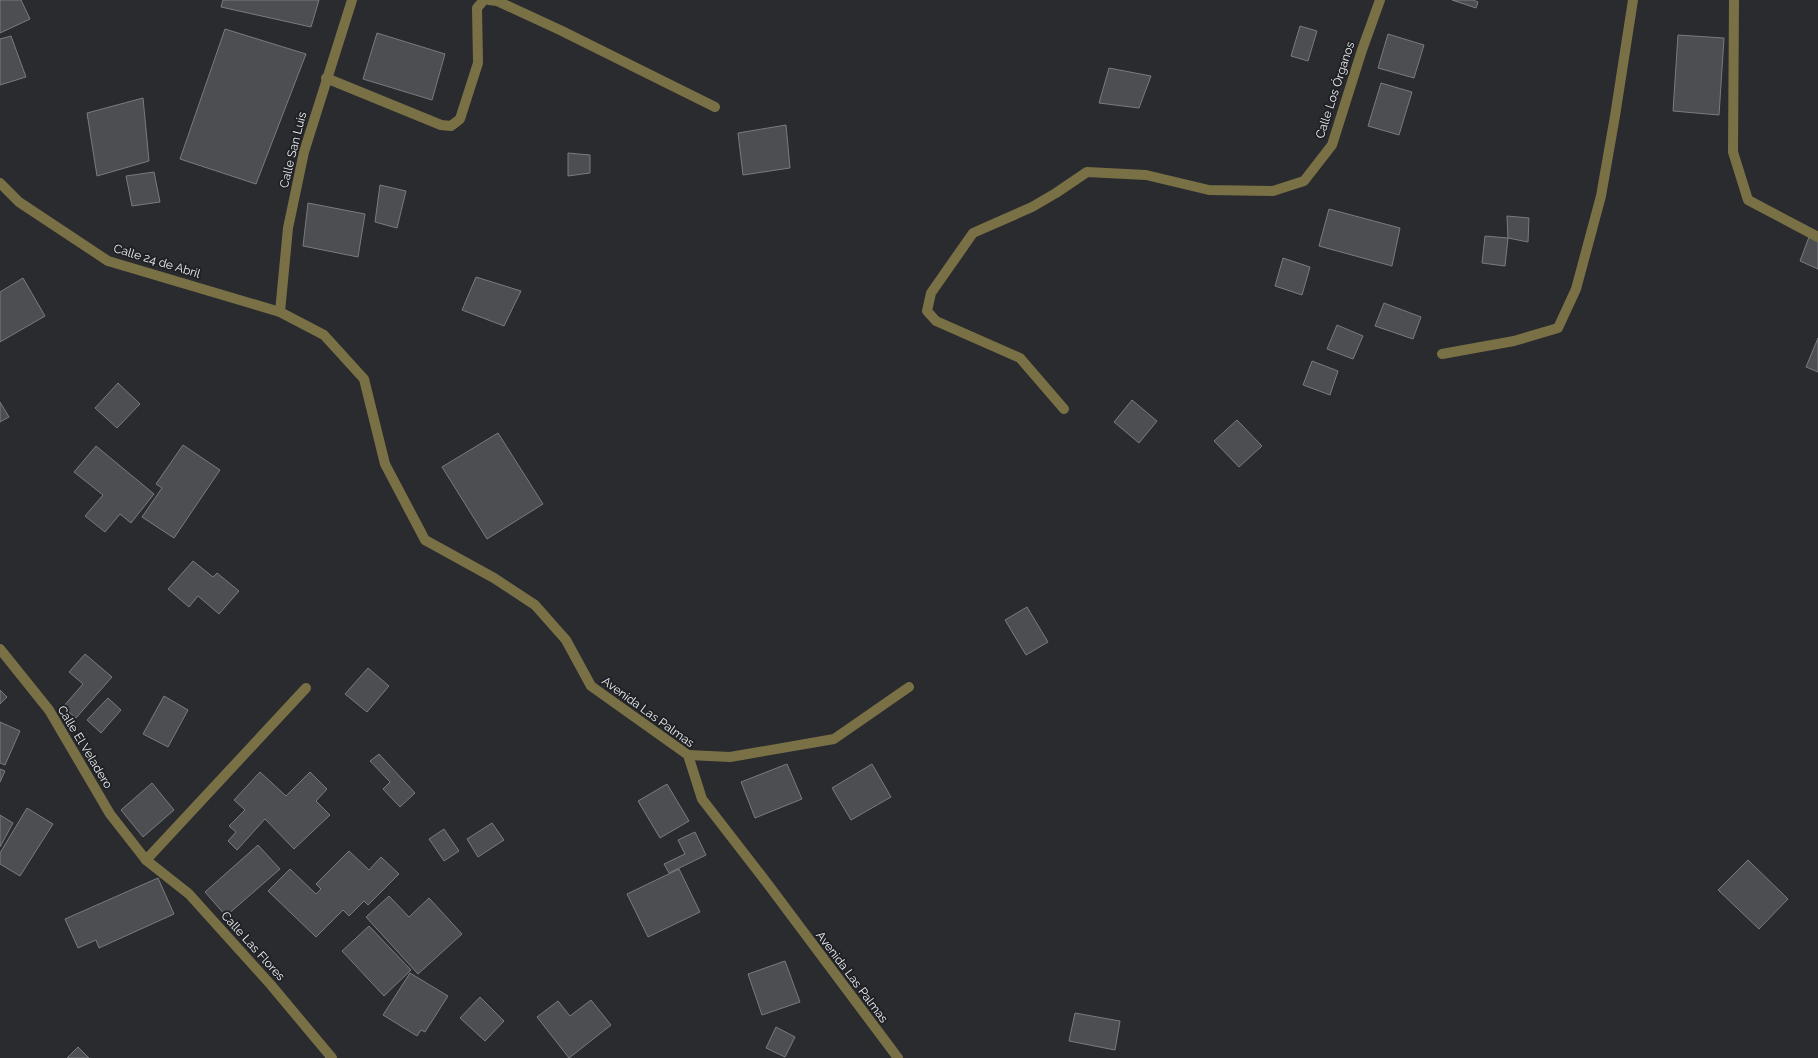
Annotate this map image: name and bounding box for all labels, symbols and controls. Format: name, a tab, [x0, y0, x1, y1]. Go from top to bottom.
street label: Calle Los Órganos	[1313, 40, 1357, 140]
street label: Calle San Luis	[277, 110, 309, 189]
street label: Calle 24 de Abril	[112, 241, 203, 281]
street label: Avenida Las Palmas	[599, 674, 697, 750]
street label: Calle El Veladero	[55, 703, 115, 791]
street label: Calle Las Flores	[218, 909, 288, 984]
street label: Avenida Las Palmas	[813, 929, 891, 1026]

